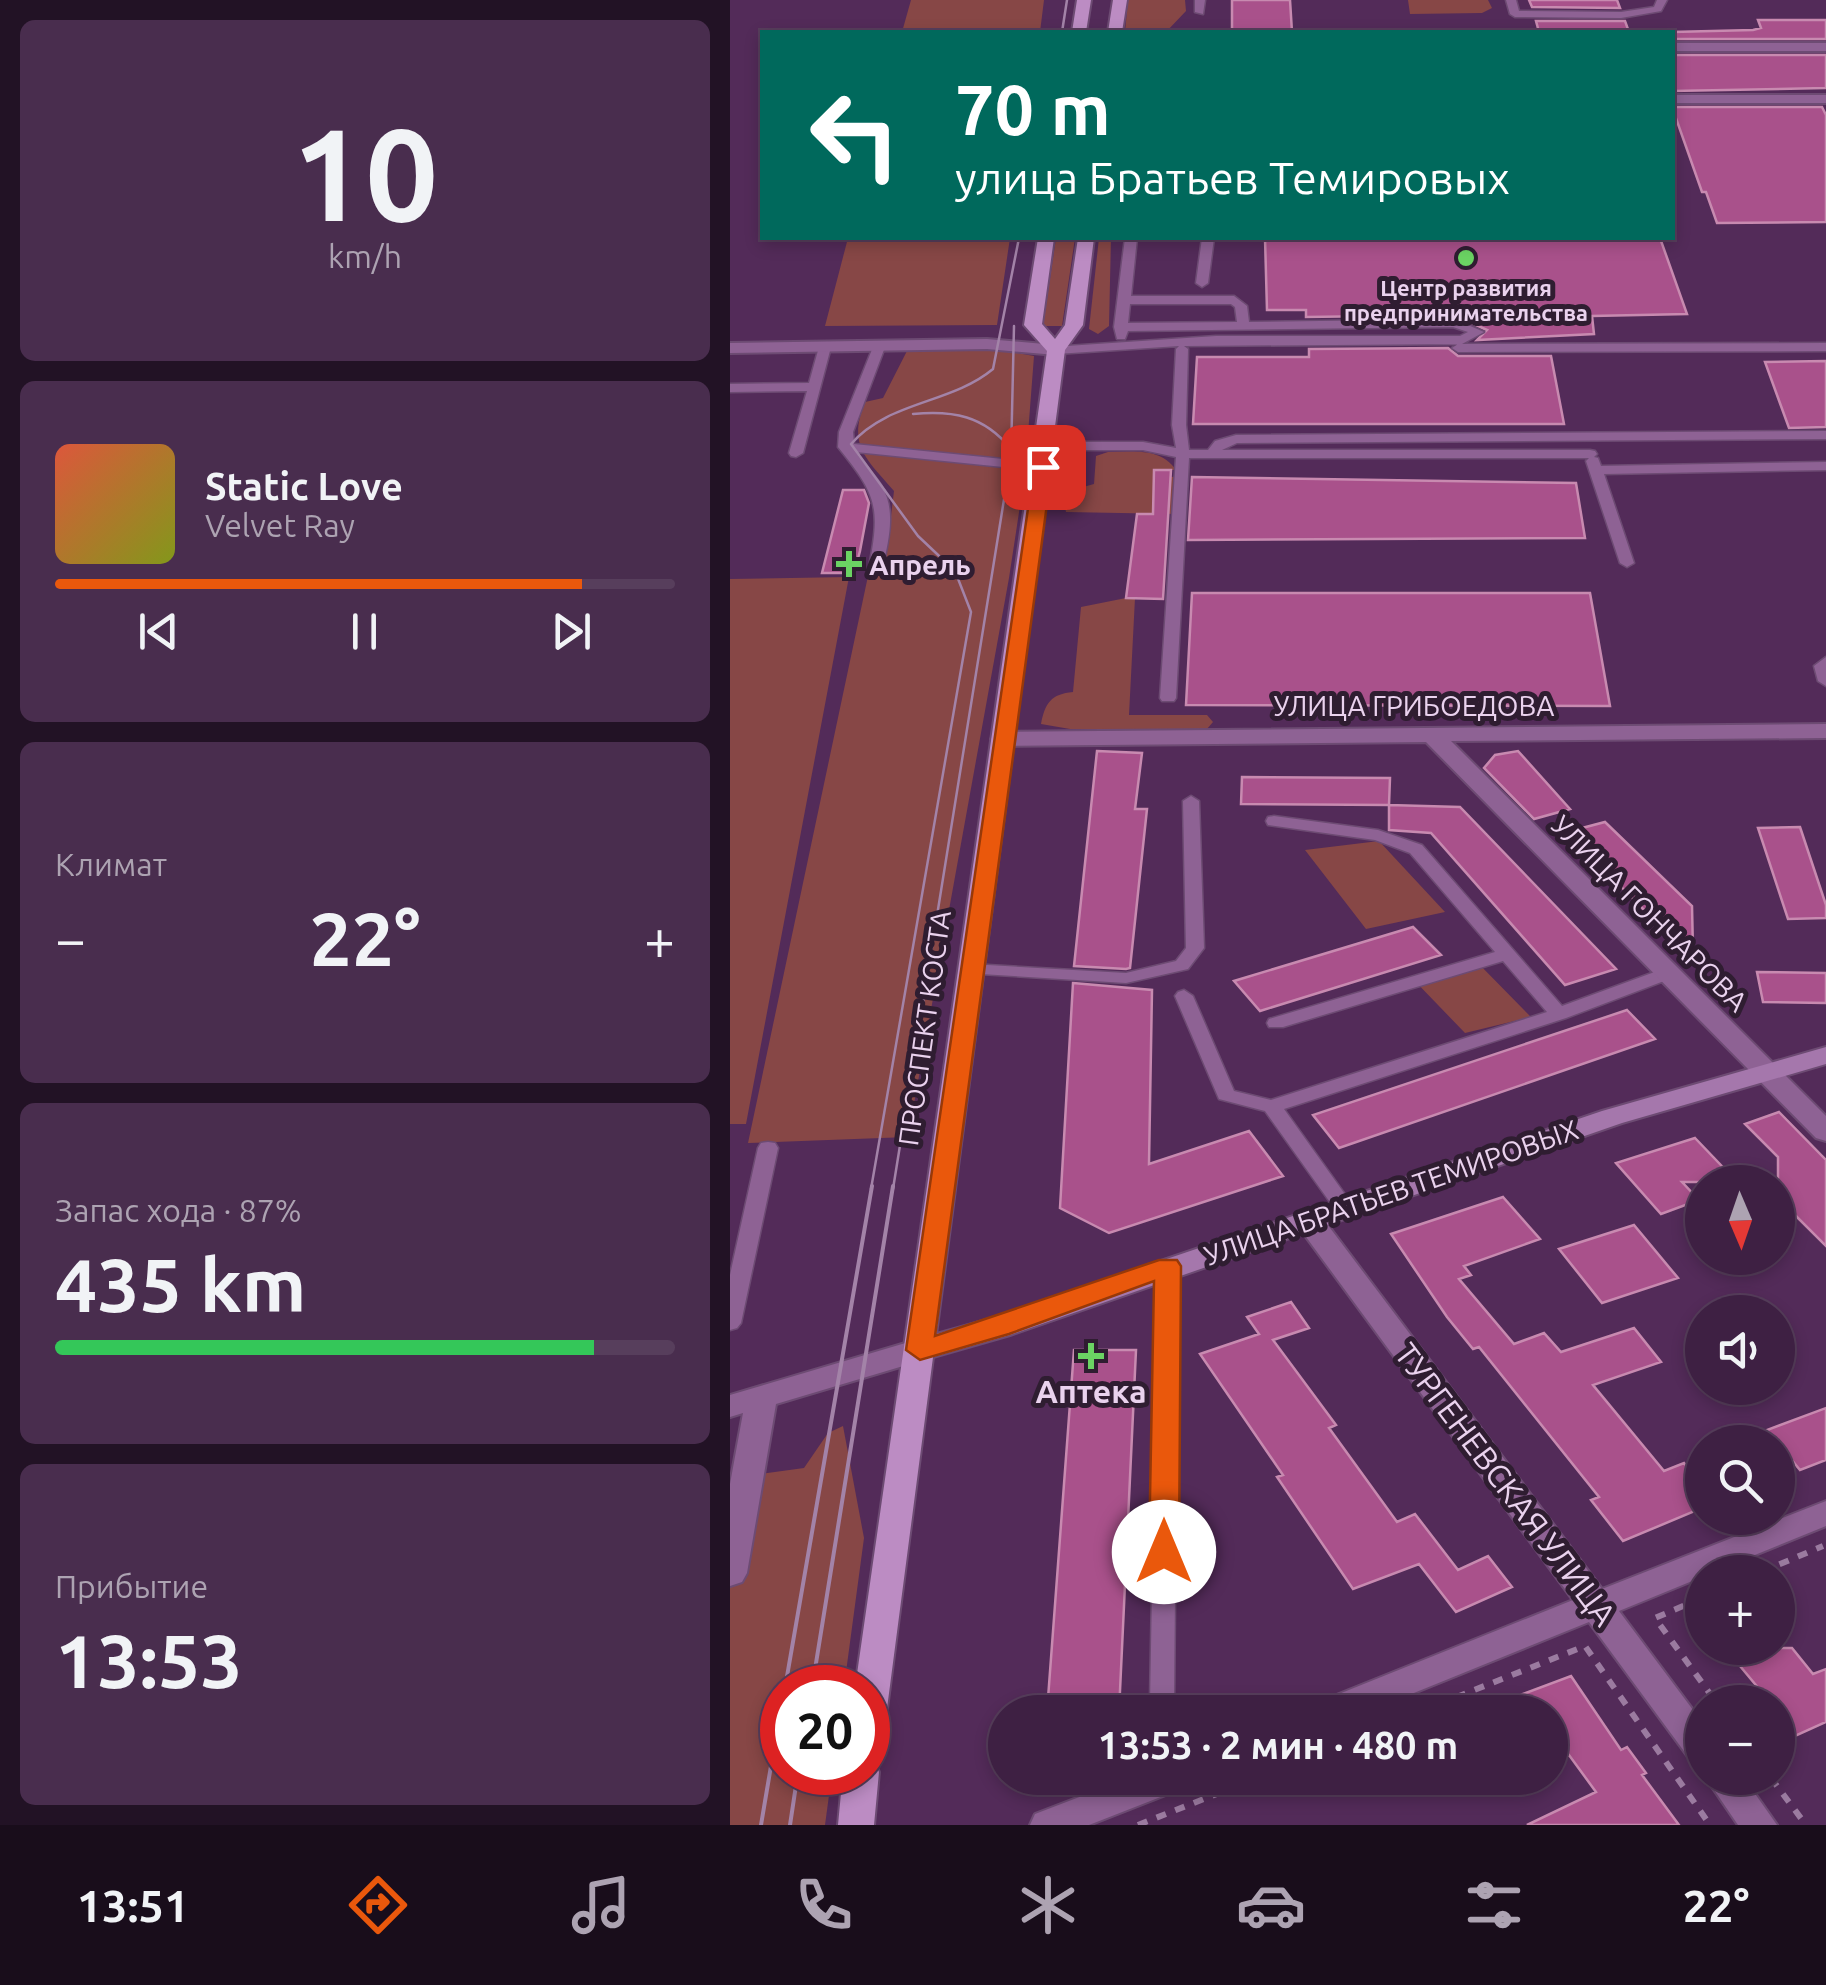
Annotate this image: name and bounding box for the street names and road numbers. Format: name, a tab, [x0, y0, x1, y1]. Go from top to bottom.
street label: УЛИЦА ГРИБОЕДОВА	[1273, 690, 1555, 721]
street label: УЛИЦА ГОНЧАРОВА	[1546, 809, 1754, 1017]
street label: ПРОСПЕКТ КОСТА	[892, 908, 956, 1148]
street label: УЛИЦА БРАТЬЕВ ТЕМИРОВЫХ	[1200, 1113, 1582, 1271]
street label: ТУРГЕНЕВСКАЯ УЛИЦА	[1388, 1336, 1624, 1632]

